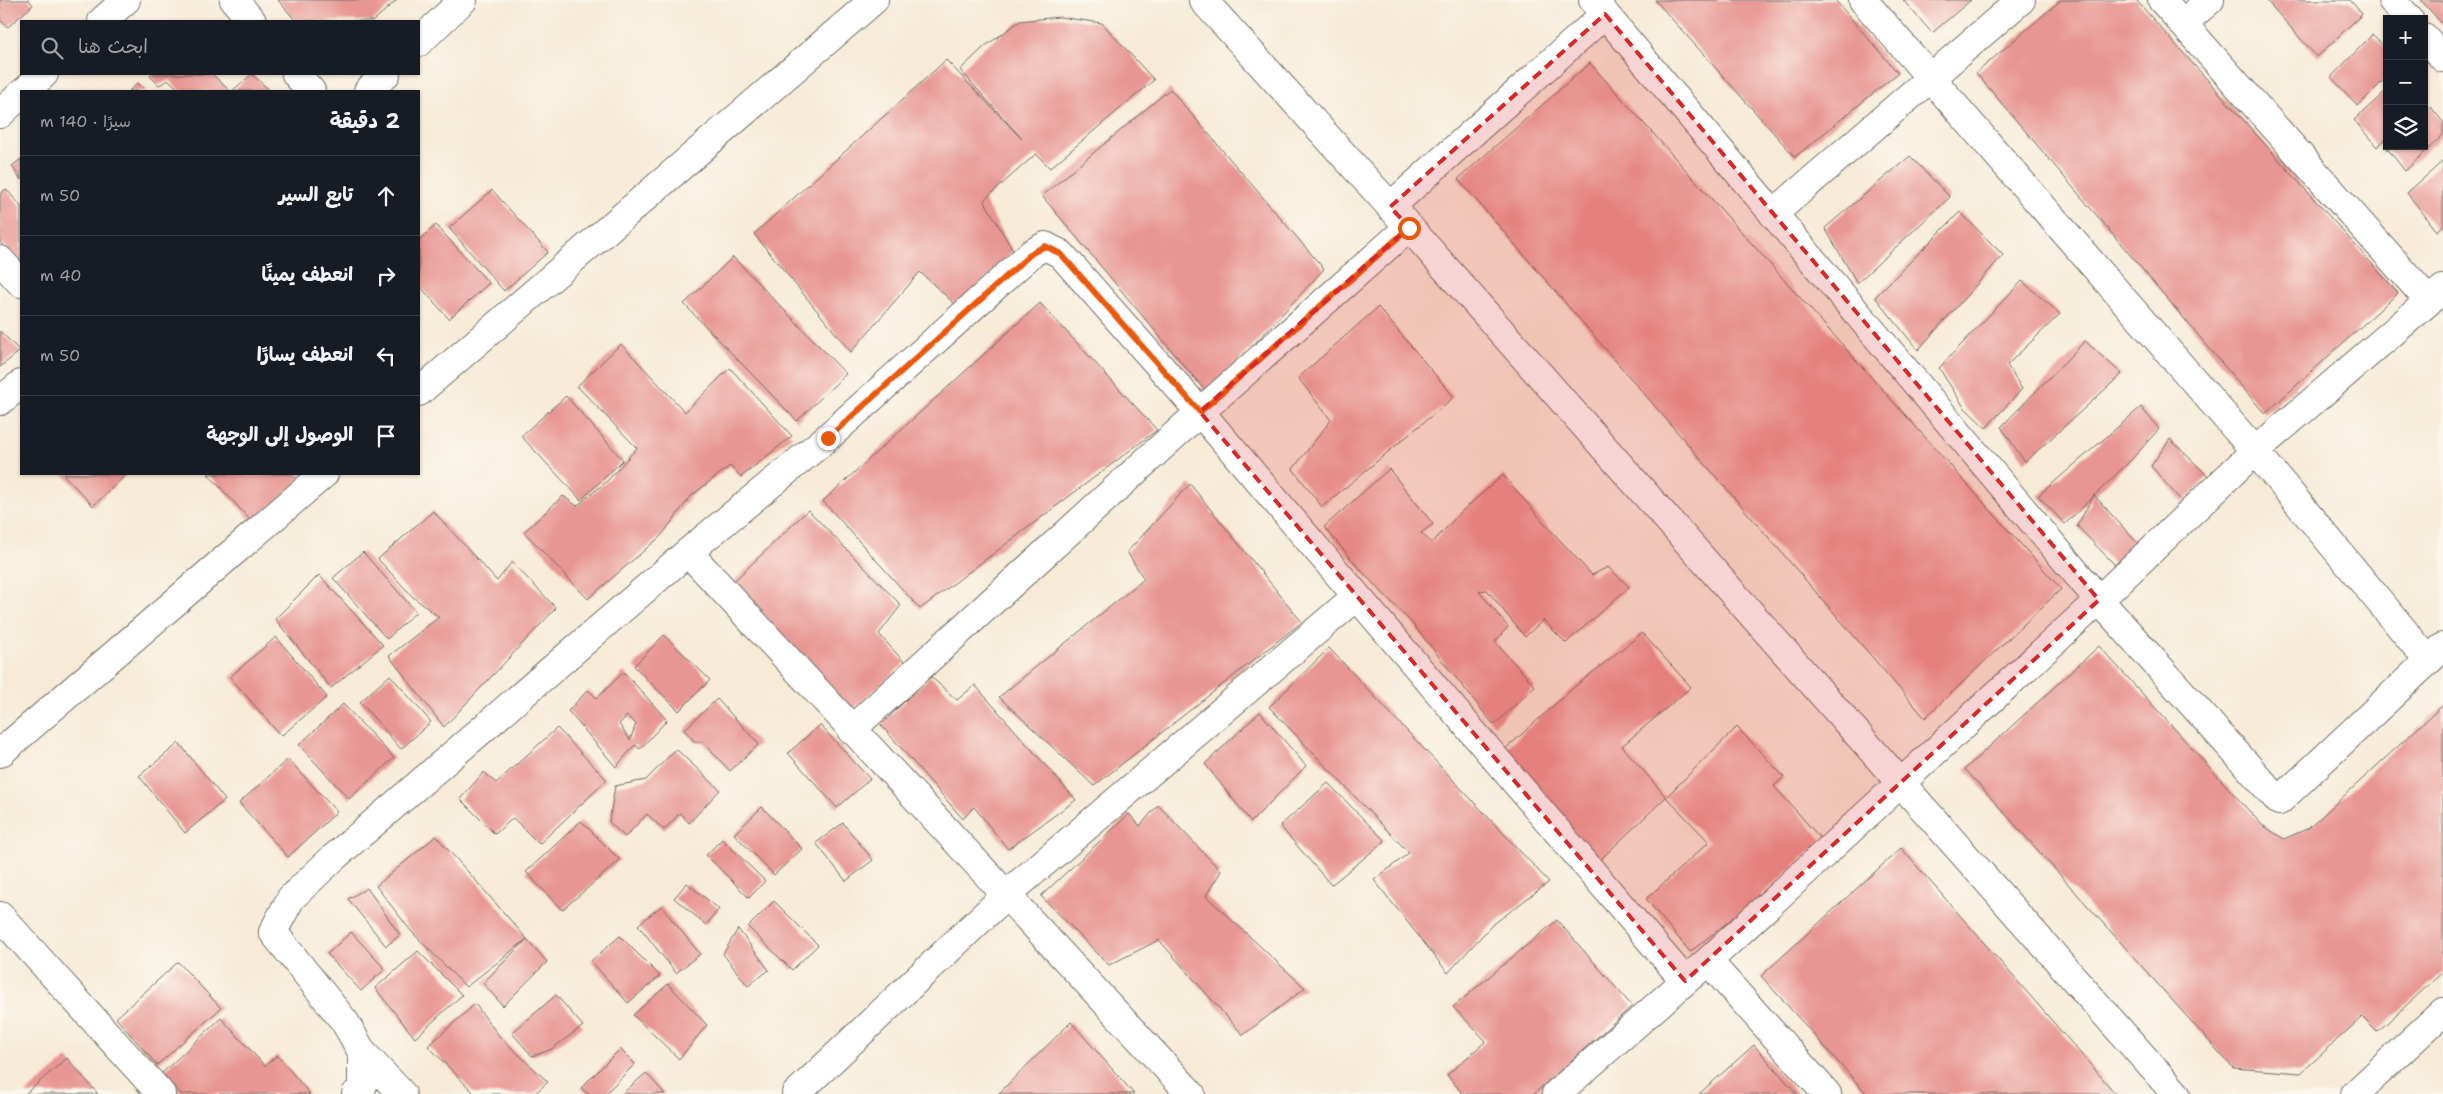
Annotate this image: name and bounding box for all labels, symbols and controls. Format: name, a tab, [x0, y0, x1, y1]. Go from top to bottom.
map controls	[2383, 15, 2428, 150]
button: +	[2383, 15, 2428, 60]
search box	[20, 20, 420, 75]
icon: search	[38, 34, 66, 62]
text: ابحث هنا	[78, 34, 148, 59]
button: −	[2383, 60, 2428, 105]
button: layers	[2383, 105, 2428, 150]
text: 2 دقيقة	[330, 107, 400, 135]
text: سيرًا · 140 m	[40, 111, 131, 132]
text: تابع السير	[279, 182, 353, 207]
icon: ahead	[372, 182, 400, 210]
text: 50 m	[40, 185, 80, 206]
route start	[1398, 217, 1421, 240]
text: انعطف يمينًا	[262, 262, 353, 287]
icon: right	[372, 262, 400, 290]
text: 40 m	[40, 265, 82, 286]
text: انعطف يسارًا	[257, 342, 353, 367]
icon: left	[372, 342, 400, 370]
text: 50 m	[40, 345, 80, 366]
text: الوصول إلى الوجهة	[206, 422, 353, 447]
icon: arrive	[372, 422, 400, 450]
route end	[817, 427, 840, 450]

